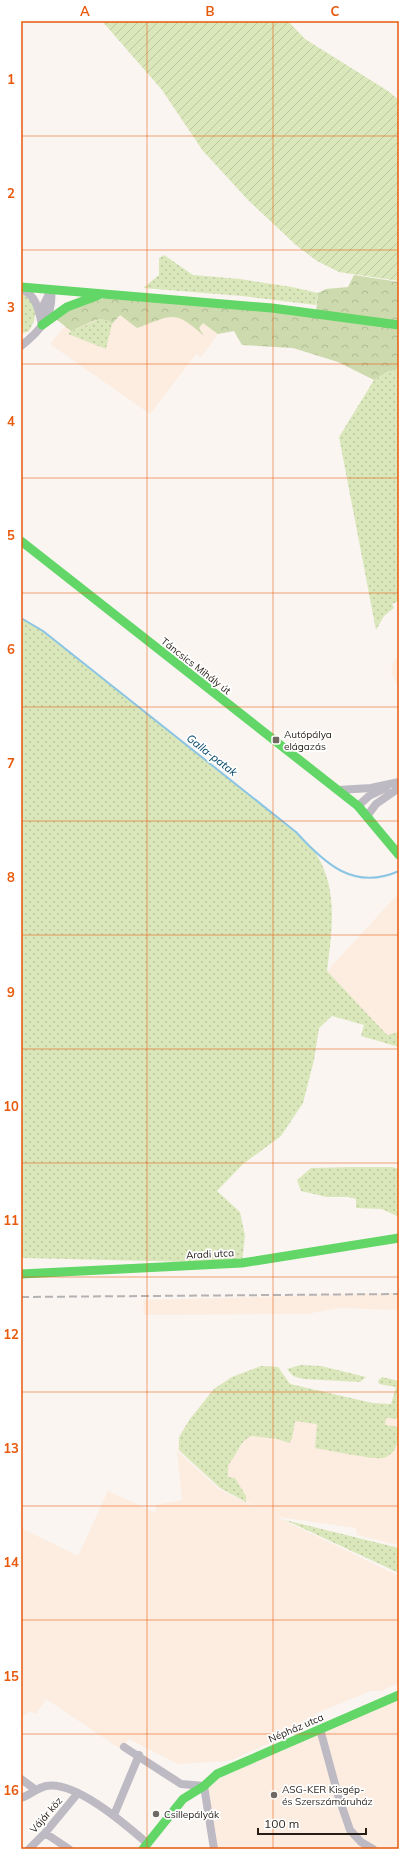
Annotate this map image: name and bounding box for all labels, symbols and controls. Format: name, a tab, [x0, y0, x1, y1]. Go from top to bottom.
text: A	[80, 3, 90, 19]
text: B	[206, 3, 215, 19]
text: C	[331, 3, 340, 19]
text: 1	[7, 71, 15, 87]
text: 2	[7, 185, 15, 201]
text: 3	[7, 299, 15, 315]
text: 4	[7, 413, 15, 429]
text: 5	[7, 527, 15, 543]
street label: Táncsics Mihály út	[158, 635, 234, 698]
text: 6	[7, 641, 15, 657]
place label: Autópálya elágazás	[284, 728, 332, 753]
water label: Galla-patak	[184, 731, 240, 779]
marker: Autópálya elágazás	[271, 735, 281, 745]
text: 7	[7, 755, 15, 771]
text: 8	[7, 869, 15, 885]
text: 9	[7, 984, 15, 1000]
text: 10	[3, 1098, 19, 1114]
text: 11	[3, 1212, 19, 1228]
street label: Aradi utca	[186, 1246, 234, 1262]
text: 12	[3, 1326, 19, 1342]
text: 13	[3, 1440, 19, 1456]
text: 14	[3, 1554, 19, 1570]
text: 15	[3, 1668, 19, 1684]
street label: Népház utca	[266, 1711, 326, 1745]
text: 16	[3, 1782, 19, 1798]
place label: ASG-KER Kisgép- és Szerszámáruház	[282, 1783, 373, 1808]
marker: ASG-KER Kisgép- és Szerszámáruház	[269, 1790, 279, 1800]
street label: Vájár köz	[27, 1794, 65, 1836]
place label: Csillepályák	[164, 1808, 220, 1821]
marker: Csillepályák	[151, 1809, 161, 1819]
scale bar	[258, 1810, 366, 1836]
text: 100 m	[264, 1816, 299, 1831]

